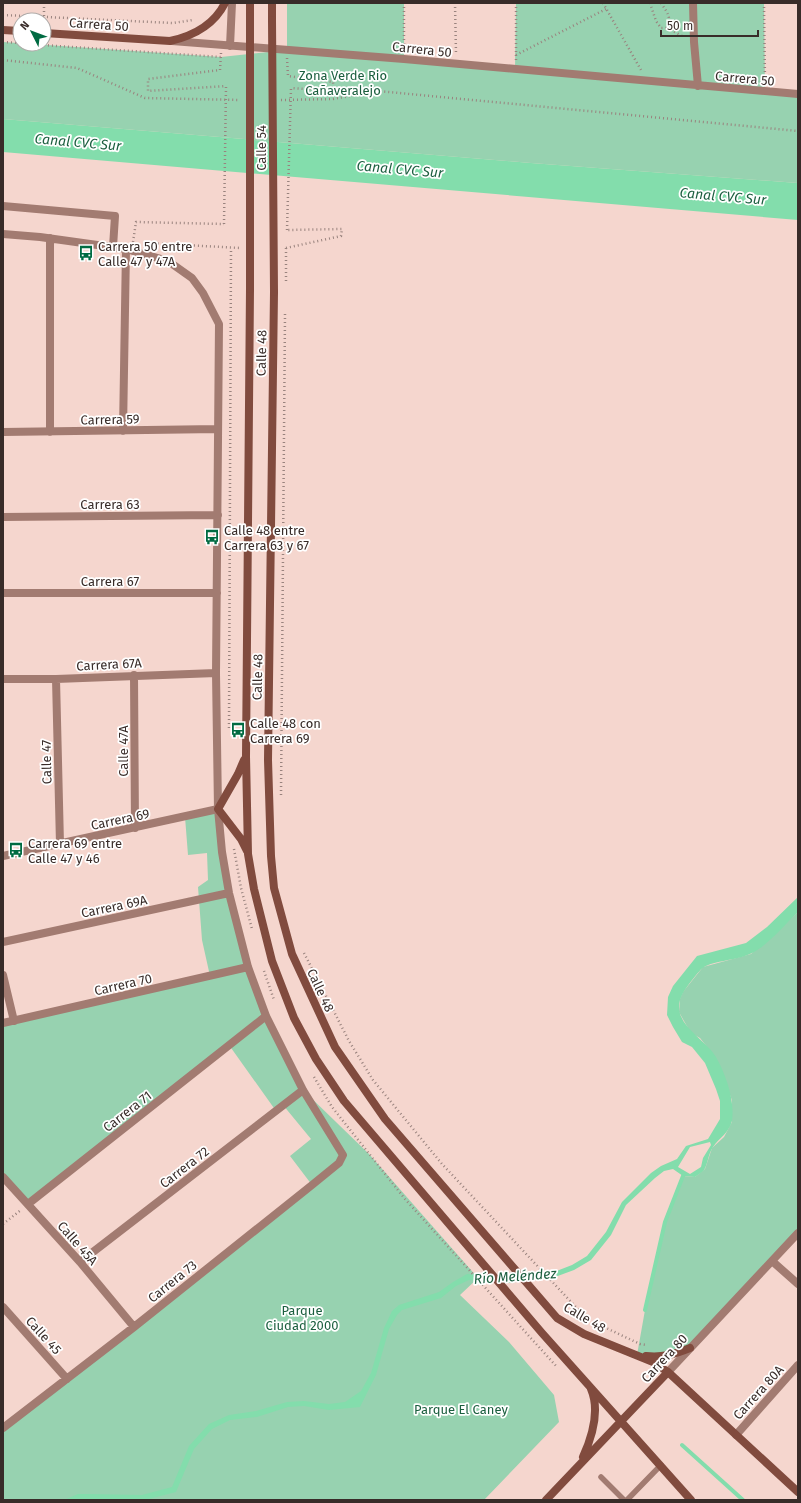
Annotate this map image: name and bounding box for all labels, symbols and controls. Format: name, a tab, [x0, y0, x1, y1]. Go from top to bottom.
north arrow	[12, 12, 52, 52]
scale bar	[661, 12, 758, 38]
street label: Carrera 50	[69, 15, 129, 34]
text: N	[18, 19, 32, 33]
text: 50 m	[667, 19, 693, 33]
street label: Carrera 50	[391, 39, 452, 60]
park label: Zona Verde Rio Cañaveralejo	[299, 68, 387, 98]
street label: Carrera 50	[715, 68, 775, 89]
street label: Calle 54	[254, 125, 269, 171]
water label: Canal CVC Sur	[34, 130, 123, 155]
water label: Canal CVC Sur	[356, 157, 445, 182]
water label: Canal CVC Sur	[679, 184, 768, 209]
place label: Carrera 50 entre Calle 47 y 47A	[98, 239, 192, 269]
bus stop icon: Carrera 50 entre Calle 47 y 47A	[77, 244, 95, 262]
street label: Calle 48	[254, 330, 269, 376]
street label: Carrera 59	[80, 411, 140, 428]
street label: Carrera 63	[80, 497, 140, 512]
place label: Calle 48 entre Carrera 63 y 67	[224, 523, 309, 553]
bus stop icon: Calle 48 entre Carrera 63 y 67	[203, 528, 221, 546]
street label: Carrera 67	[81, 574, 139, 589]
street label: Calle 48	[250, 654, 265, 700]
street label: Carrera 67A	[76, 655, 143, 674]
place label: Calle 48 con Carrera 69	[250, 716, 321, 746]
bus stop icon: Calle 48 con Carrera 69	[229, 721, 247, 739]
street label: Calle 47A	[116, 725, 131, 777]
street label: Calle 47	[39, 739, 54, 784]
street label: Carrera 69	[89, 806, 151, 833]
place label: Carrera 69 entre Calle 47 y 46	[28, 836, 122, 866]
bus stop icon: Carrera 69 entre Calle 47 y 46	[7, 841, 25, 859]
street label: Carrera 69A	[80, 892, 149, 921]
street label: Calle 48	[304, 966, 337, 1014]
street label: Carrera 70	[93, 971, 153, 998]
street label: Carrera 71	[100, 1088, 154, 1135]
street label: Carrera 72	[157, 1144, 212, 1191]
street label: Calle 45A	[55, 1218, 101, 1269]
street label: Carrera 73	[145, 1257, 200, 1306]
water label: Río Meléndez	[473, 1265, 558, 1288]
street label: Calle 48	[561, 1299, 609, 1335]
park label: Parque Ciudad 2000	[266, 1303, 338, 1333]
street label: Calle 45	[23, 1313, 64, 1357]
street label: Carrera 80	[638, 1331, 690, 1386]
street label: Carrera 80A	[730, 1362, 787, 1423]
park label: Parque El Caney	[414, 1402, 509, 1417]

